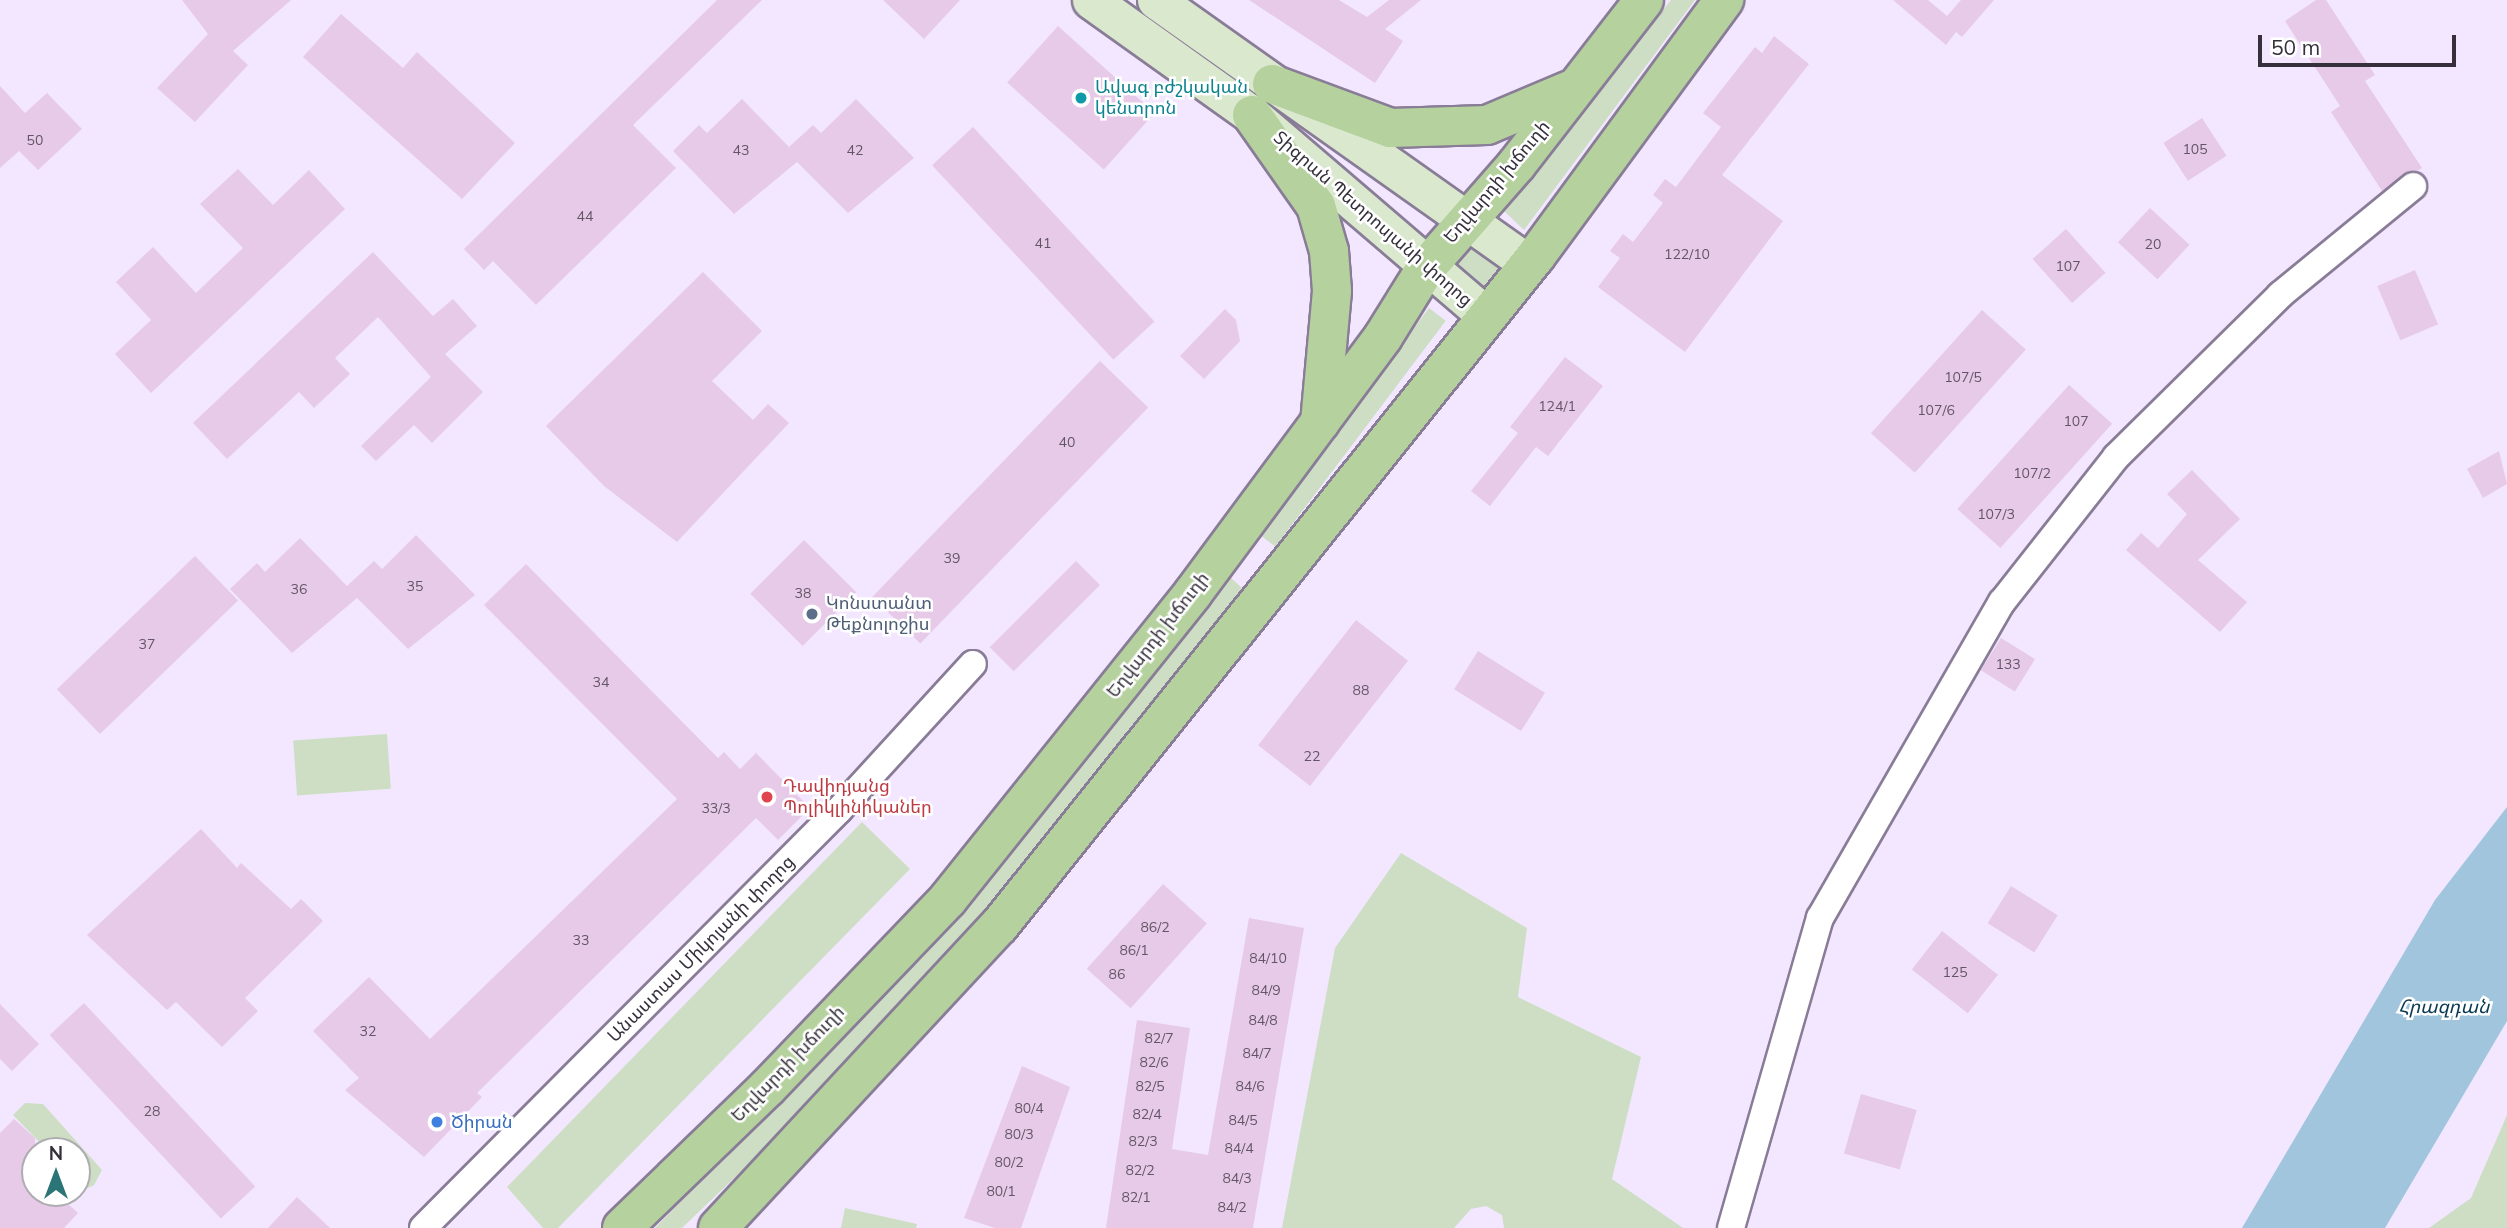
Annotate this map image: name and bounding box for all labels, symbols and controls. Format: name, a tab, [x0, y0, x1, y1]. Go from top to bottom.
scale bar	[2262, 21, 2460, 65]
text: 50 m	[2271, 34, 2320, 60]
place label: Ավագ բժշկական կենտրոն	[1095, 77, 1248, 119]
marker: Ավագ բժշկական կենտրոն	[1073, 90, 1089, 106]
street label: Եղվարդի խճուղի	[1439, 116, 1555, 248]
street label: Տիգրան Պետրոսյանի փողոց	[1269, 127, 1477, 311]
house number: 50	[27, 132, 43, 148]
house number: 105	[2182, 141, 2208, 157]
house number: 43	[733, 142, 749, 158]
house number: 42	[847, 142, 863, 158]
house number: 44	[577, 208, 593, 224]
house number: 41	[1035, 235, 1051, 251]
house number: 20	[2145, 236, 2161, 252]
house number: 122/10	[1664, 246, 1710, 262]
house number: 107	[2055, 258, 2081, 274]
house number: 107/5	[1944, 369, 1982, 385]
house number: 124/1	[1538, 398, 1576, 414]
house number: 107/6	[1917, 402, 1955, 418]
house number: 107	[2063, 413, 2089, 429]
house number: 40	[1059, 434, 1075, 450]
house number: 107/2	[2013, 465, 2051, 481]
house number: 107/3	[1977, 506, 2015, 522]
house number: 39	[944, 550, 960, 566]
street label: Եղվարդի խճուղի	[1102, 568, 1214, 702]
house number: 35	[407, 578, 423, 594]
house number: 36	[291, 581, 307, 597]
house number: 38	[795, 585, 811, 601]
place label: Կոնստանտ Թեքնոլոջիս	[826, 593, 932, 636]
marker: Կոնստանտ Թեքնոլոջիս	[804, 606, 820, 622]
house number: 37	[139, 636, 155, 652]
house number: 133	[1995, 656, 2021, 672]
house number: 34	[593, 674, 609, 690]
house number: 88	[1353, 682, 1369, 698]
house number: 22	[1304, 748, 1320, 764]
place label: Դավիդյանց Պոլիկլինիկաներ	[783, 776, 932, 818]
marker: Դավիդյանց Պոլիկլինիկաներ	[757, 787, 777, 807]
house number: 33/3	[701, 800, 731, 816]
street label: Անաստաս Միկոյանի փողոց	[603, 851, 799, 1047]
house number: 86/2	[1140, 919, 1170, 935]
house number: 33	[573, 932, 589, 948]
house number: 86/1	[1119, 942, 1149, 958]
house number: 84/10	[1249, 950, 1287, 966]
house number: 125	[1942, 964, 1968, 980]
house number: 86	[1109, 966, 1125, 982]
house number: 84/9	[1251, 982, 1281, 998]
water label: Հրազդան	[2399, 996, 2489, 1018]
street label: Եղվարդի խճուղի	[727, 1001, 849, 1127]
house number: 84/8	[1248, 1012, 1278, 1028]
house number: 32	[360, 1023, 376, 1039]
house number: 82/7	[1144, 1030, 1174, 1046]
house number: 84/7	[1242, 1045, 1272, 1061]
house number: 82/6	[1139, 1054, 1169, 1070]
house number: 82/5	[1135, 1078, 1165, 1094]
house number: 84/6	[1235, 1078, 1265, 1094]
house number: 80/4	[1014, 1100, 1044, 1116]
house number: 28	[144, 1103, 160, 1119]
house number: 82/4	[1132, 1106, 1162, 1122]
place label: Ծիրան	[451, 1111, 513, 1133]
house number: 84/5	[1228, 1112, 1258, 1128]
marker: Ծիրան	[429, 1114, 445, 1130]
house number: 80/3	[1004, 1126, 1034, 1142]
house number: 82/3	[1128, 1133, 1158, 1149]
north arrow	[21, 1137, 91, 1207]
house number: 84/4	[1224, 1140, 1254, 1156]
text: N	[49, 1141, 63, 1165]
house number: 80/2	[994, 1154, 1024, 1170]
house number: 82/2	[1125, 1162, 1155, 1178]
house number: 84/3	[1222, 1170, 1252, 1186]
house number: 80/1	[986, 1183, 1016, 1199]
house number: 82/1	[1121, 1189, 1151, 1205]
house number: 84/2	[1217, 1199, 1247, 1215]

